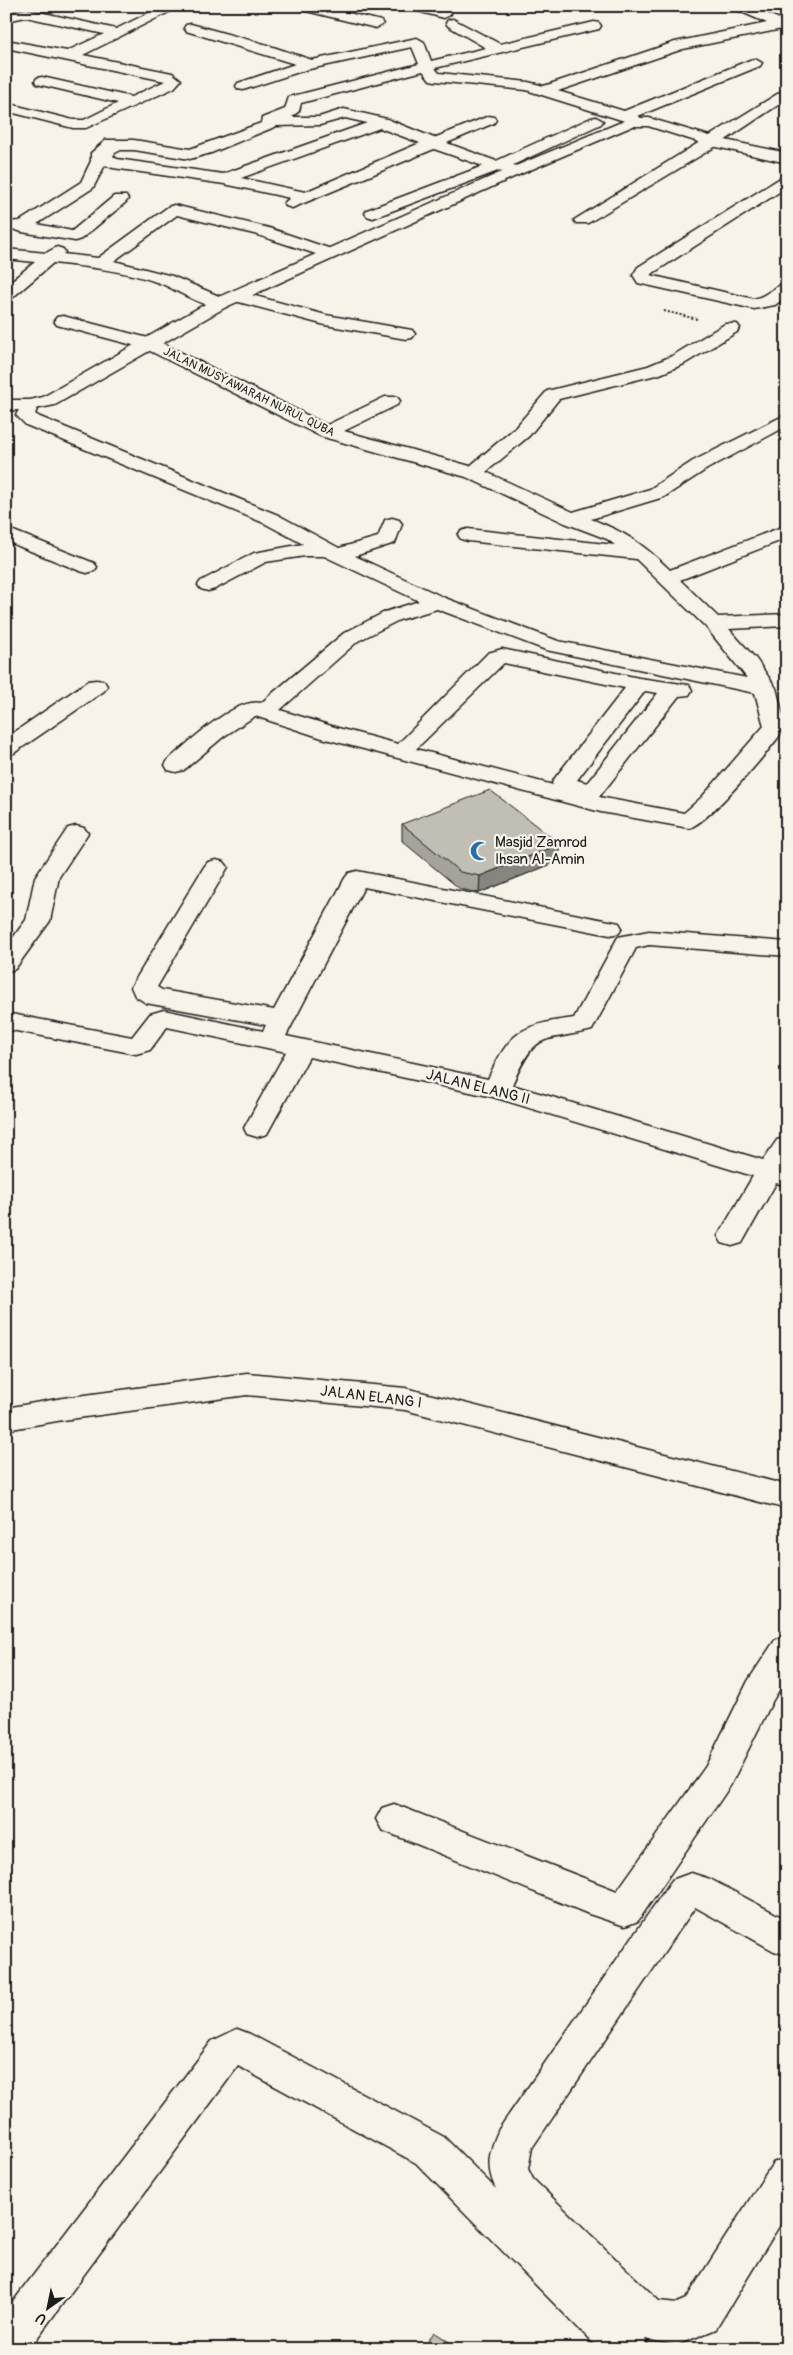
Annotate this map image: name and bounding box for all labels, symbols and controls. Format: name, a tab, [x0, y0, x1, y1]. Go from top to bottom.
street label: JALAN MUSYAWARAH NURUL QUBA	[161, 344, 337, 440]
place label: Masjid Zamrod Ihsan Al-Amin	[495, 833, 587, 869]
mosque icon: Masjid Zamrod Ihsan Al-Amin	[469, 840, 491, 862]
street label: JALAN ELANG II	[424, 1065, 532, 1109]
street label: JALAN ELANG I	[319, 1381, 423, 1413]
north arrow	[22, 2282, 72, 2332]
text: U	[33, 2309, 50, 2328]

